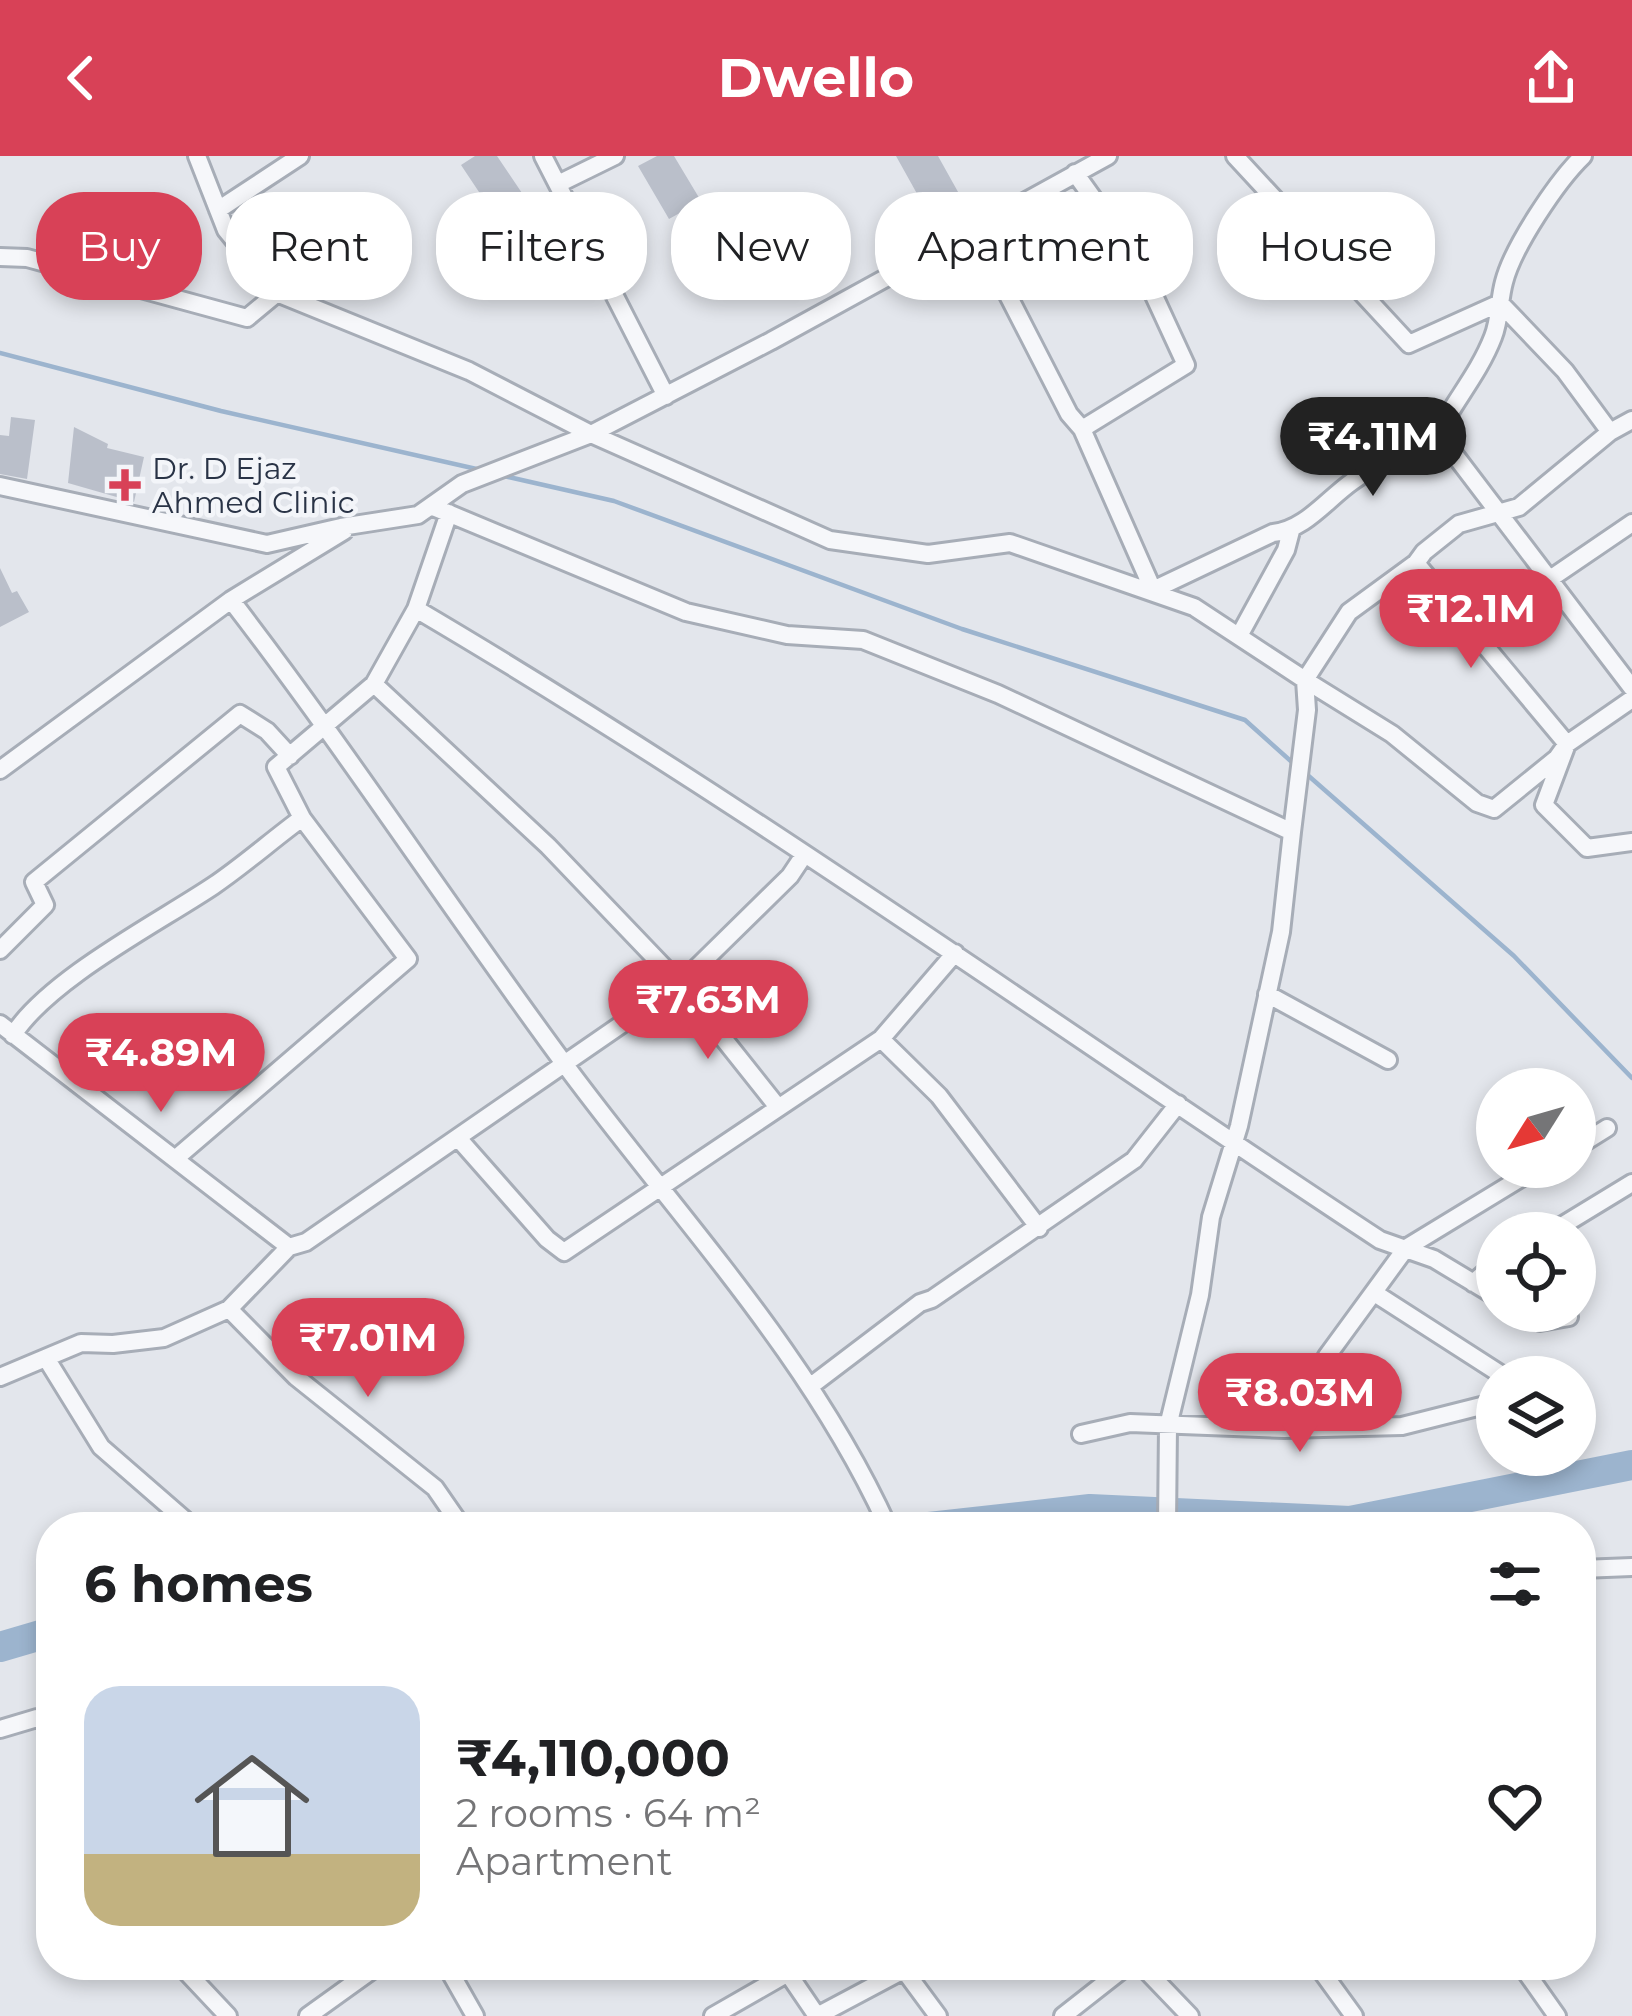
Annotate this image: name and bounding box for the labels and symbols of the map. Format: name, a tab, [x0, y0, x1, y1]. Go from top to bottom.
pin: ₹4.11M	[1275, 397, 1471, 499]
place label: Dr. D Ejaz Ahmed Clinic	[152, 450, 355, 521]
marker: Dr. D Ejaz Ahmed Clinic	[109, 469, 141, 501]
pin: ₹12.1M	[1373, 569, 1569, 671]
pin: ₹7.63M	[610, 960, 806, 1062]
pin: ₹4.89M	[63, 1013, 259, 1115]
north arrow	[1476, 1068, 1596, 1188]
pin: ₹7.01M	[270, 1298, 466, 1400]
pin: ₹8.03M	[1202, 1353, 1398, 1455]

